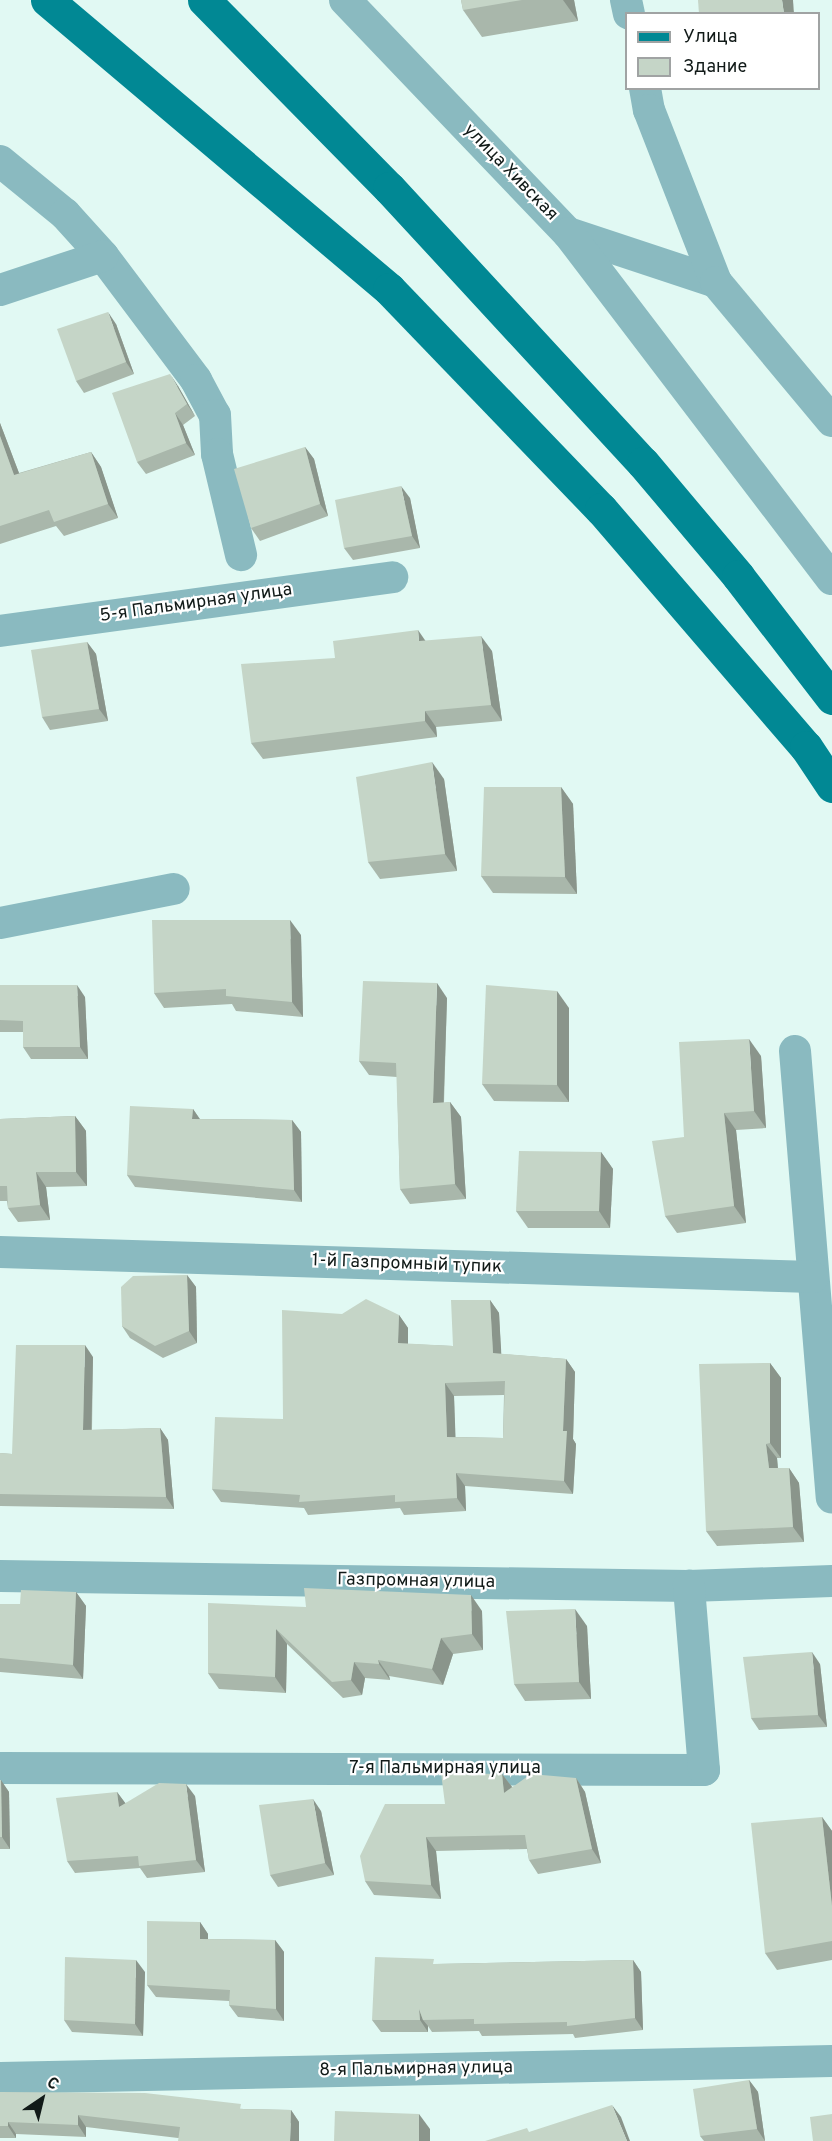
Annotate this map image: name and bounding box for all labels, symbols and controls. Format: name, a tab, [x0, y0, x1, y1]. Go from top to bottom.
legend	[625, 12, 820, 90]
text: Улица	[683, 26, 737, 49]
text: Здание	[683, 56, 747, 79]
street label: улица Хивская	[458, 120, 562, 226]
street label: 5-я Пальмирная улица	[98, 580, 294, 628]
street label: 1-й Газпромный тупик	[311, 1251, 503, 1279]
street label: Газпромная улица	[337, 1570, 495, 1594]
street label: 7-я Пальмирная улица	[349, 1758, 541, 1780]
street label: 8-я Пальмирная улица	[319, 2058, 513, 2082]
north arrow	[12, 2069, 72, 2129]
text: С	[42, 2073, 62, 2095]

